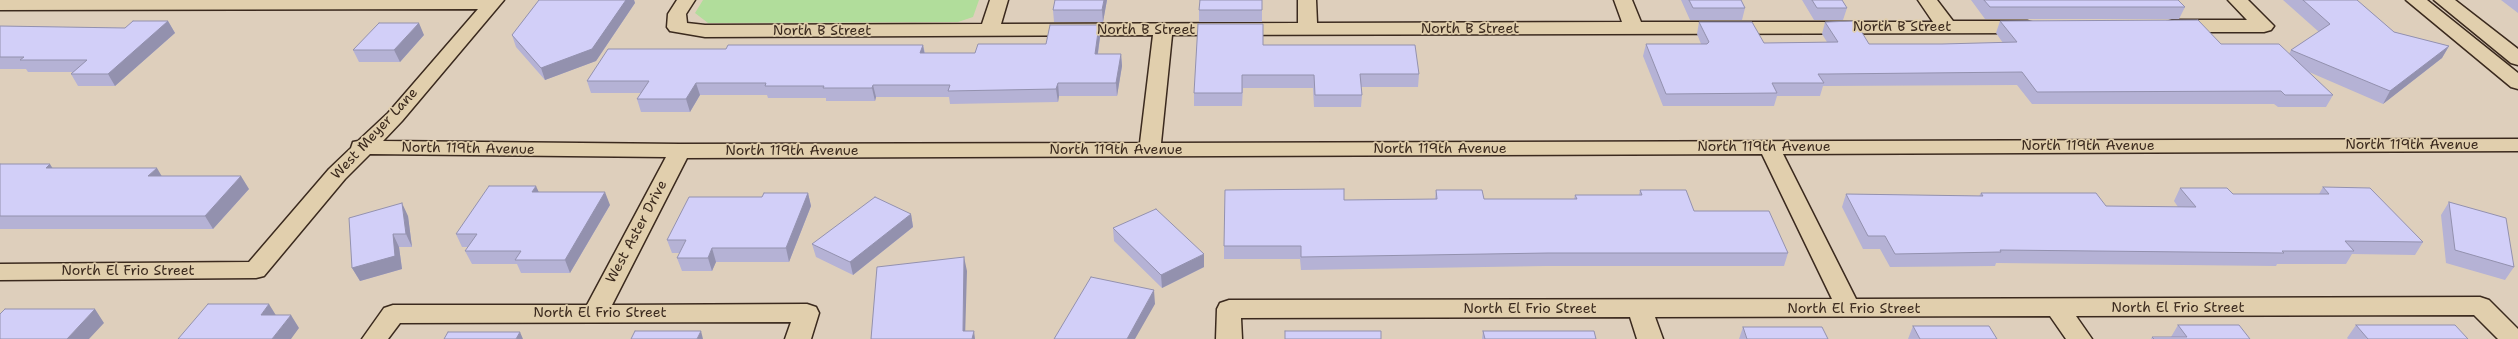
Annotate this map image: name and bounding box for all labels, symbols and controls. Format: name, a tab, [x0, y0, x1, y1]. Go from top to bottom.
street label: North B Street	[1853, 19, 1951, 35]
street label: North B Street	[1421, 21, 1519, 37]
street label: North B Street	[1097, 22, 1195, 38]
street label: North B Street	[773, 23, 871, 39]
street label: West Meyer Lane	[328, 85, 422, 183]
street label: North 119th Avenue	[2345, 137, 2479, 153]
street label: North 119th Avenue	[2021, 138, 2155, 154]
street label: North 119th Avenue	[401, 139, 535, 159]
street label: North 119th Avenue	[1697, 139, 1831, 155]
street label: North 119th Avenue	[1373, 141, 1507, 157]
street label: North 119th Avenue	[1049, 142, 1183, 158]
street label: North 119th Avenue	[725, 143, 859, 159]
street label: West Aster Drive	[603, 178, 671, 286]
street label: North El Frio Street	[61, 263, 195, 279]
street label: North El Frio Street	[2111, 300, 2245, 316]
street label: North El Frio Street	[1463, 301, 1597, 317]
street label: North El Frio Street	[1787, 301, 1921, 317]
street label: North El Frio Street	[533, 305, 667, 321]

